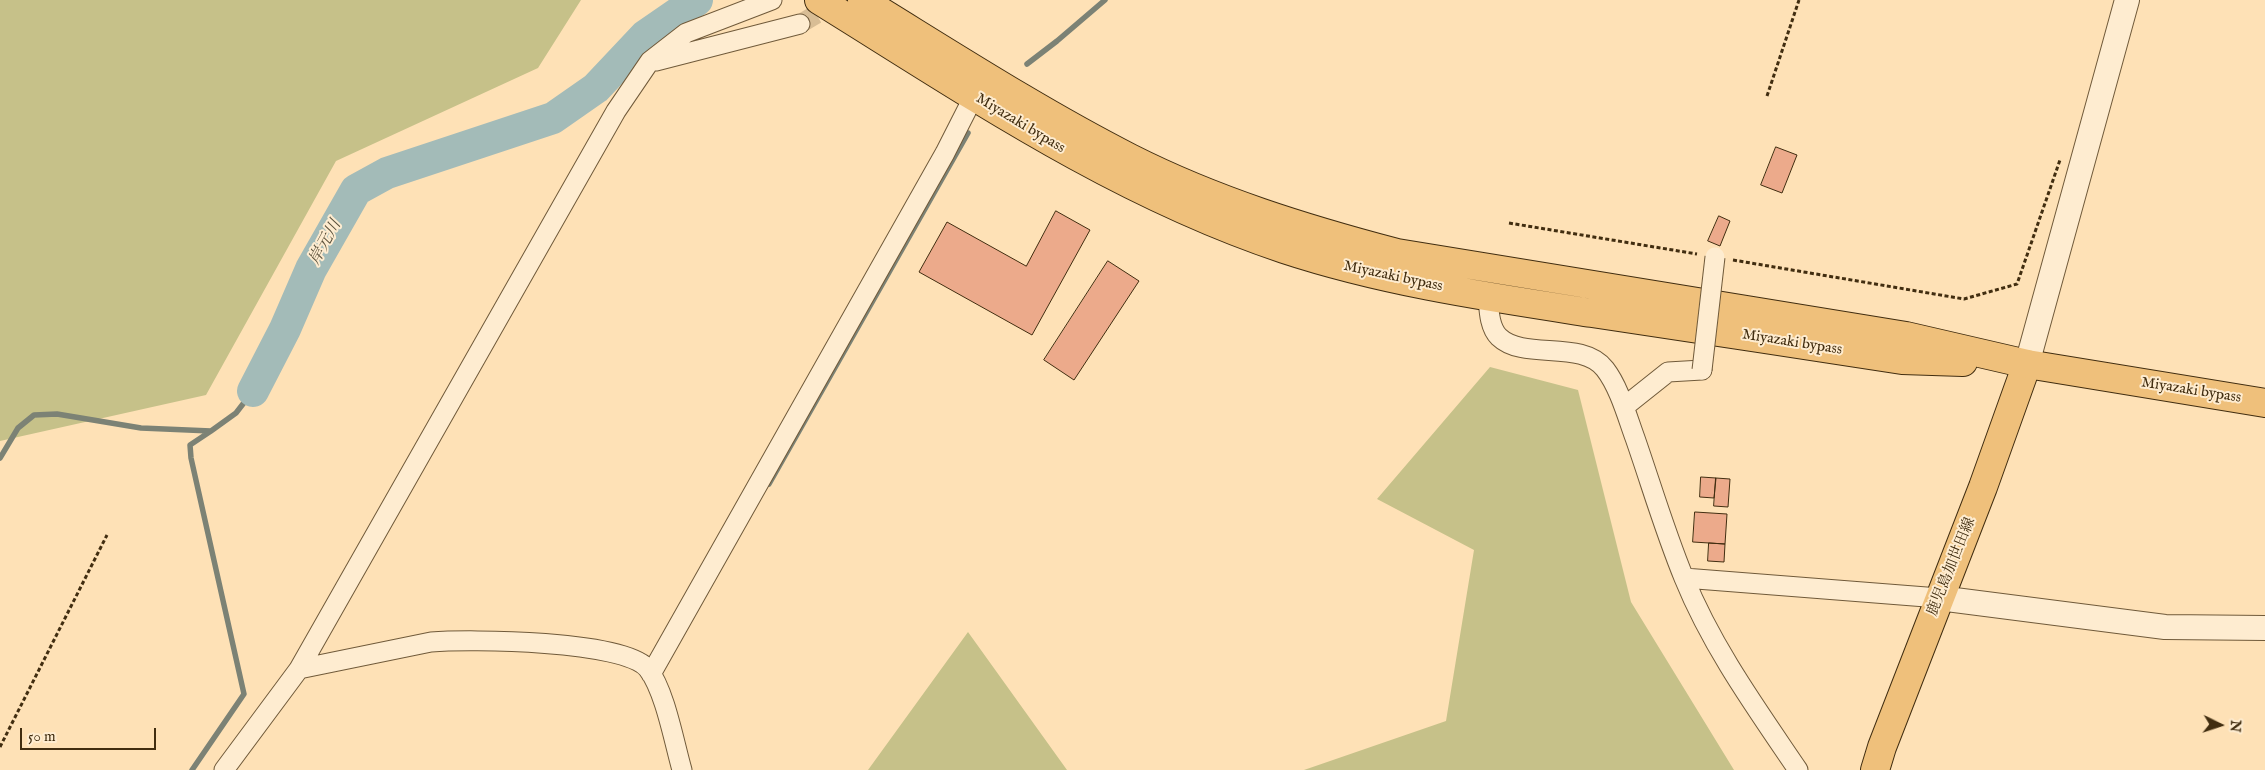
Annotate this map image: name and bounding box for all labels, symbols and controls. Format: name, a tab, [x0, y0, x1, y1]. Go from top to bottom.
street label: Miyazaki bypass	[972, 90, 1068, 158]
water label: 岸元川	[306, 217, 346, 269]
street label: Miyazaki bypass	[1342, 258, 1444, 296]
street label: Miyazaki bypass	[1741, 326, 1843, 360]
street label: Miyazaki bypass	[2140, 374, 2242, 408]
street label: 鹿児島加世田線	[1924, 515, 1980, 619]
north arrow	[2195, 700, 2245, 750]
scale bar	[22, 718, 159, 750]
text: N	[2226, 719, 2244, 733]
text: 50 m	[28, 727, 56, 746]

